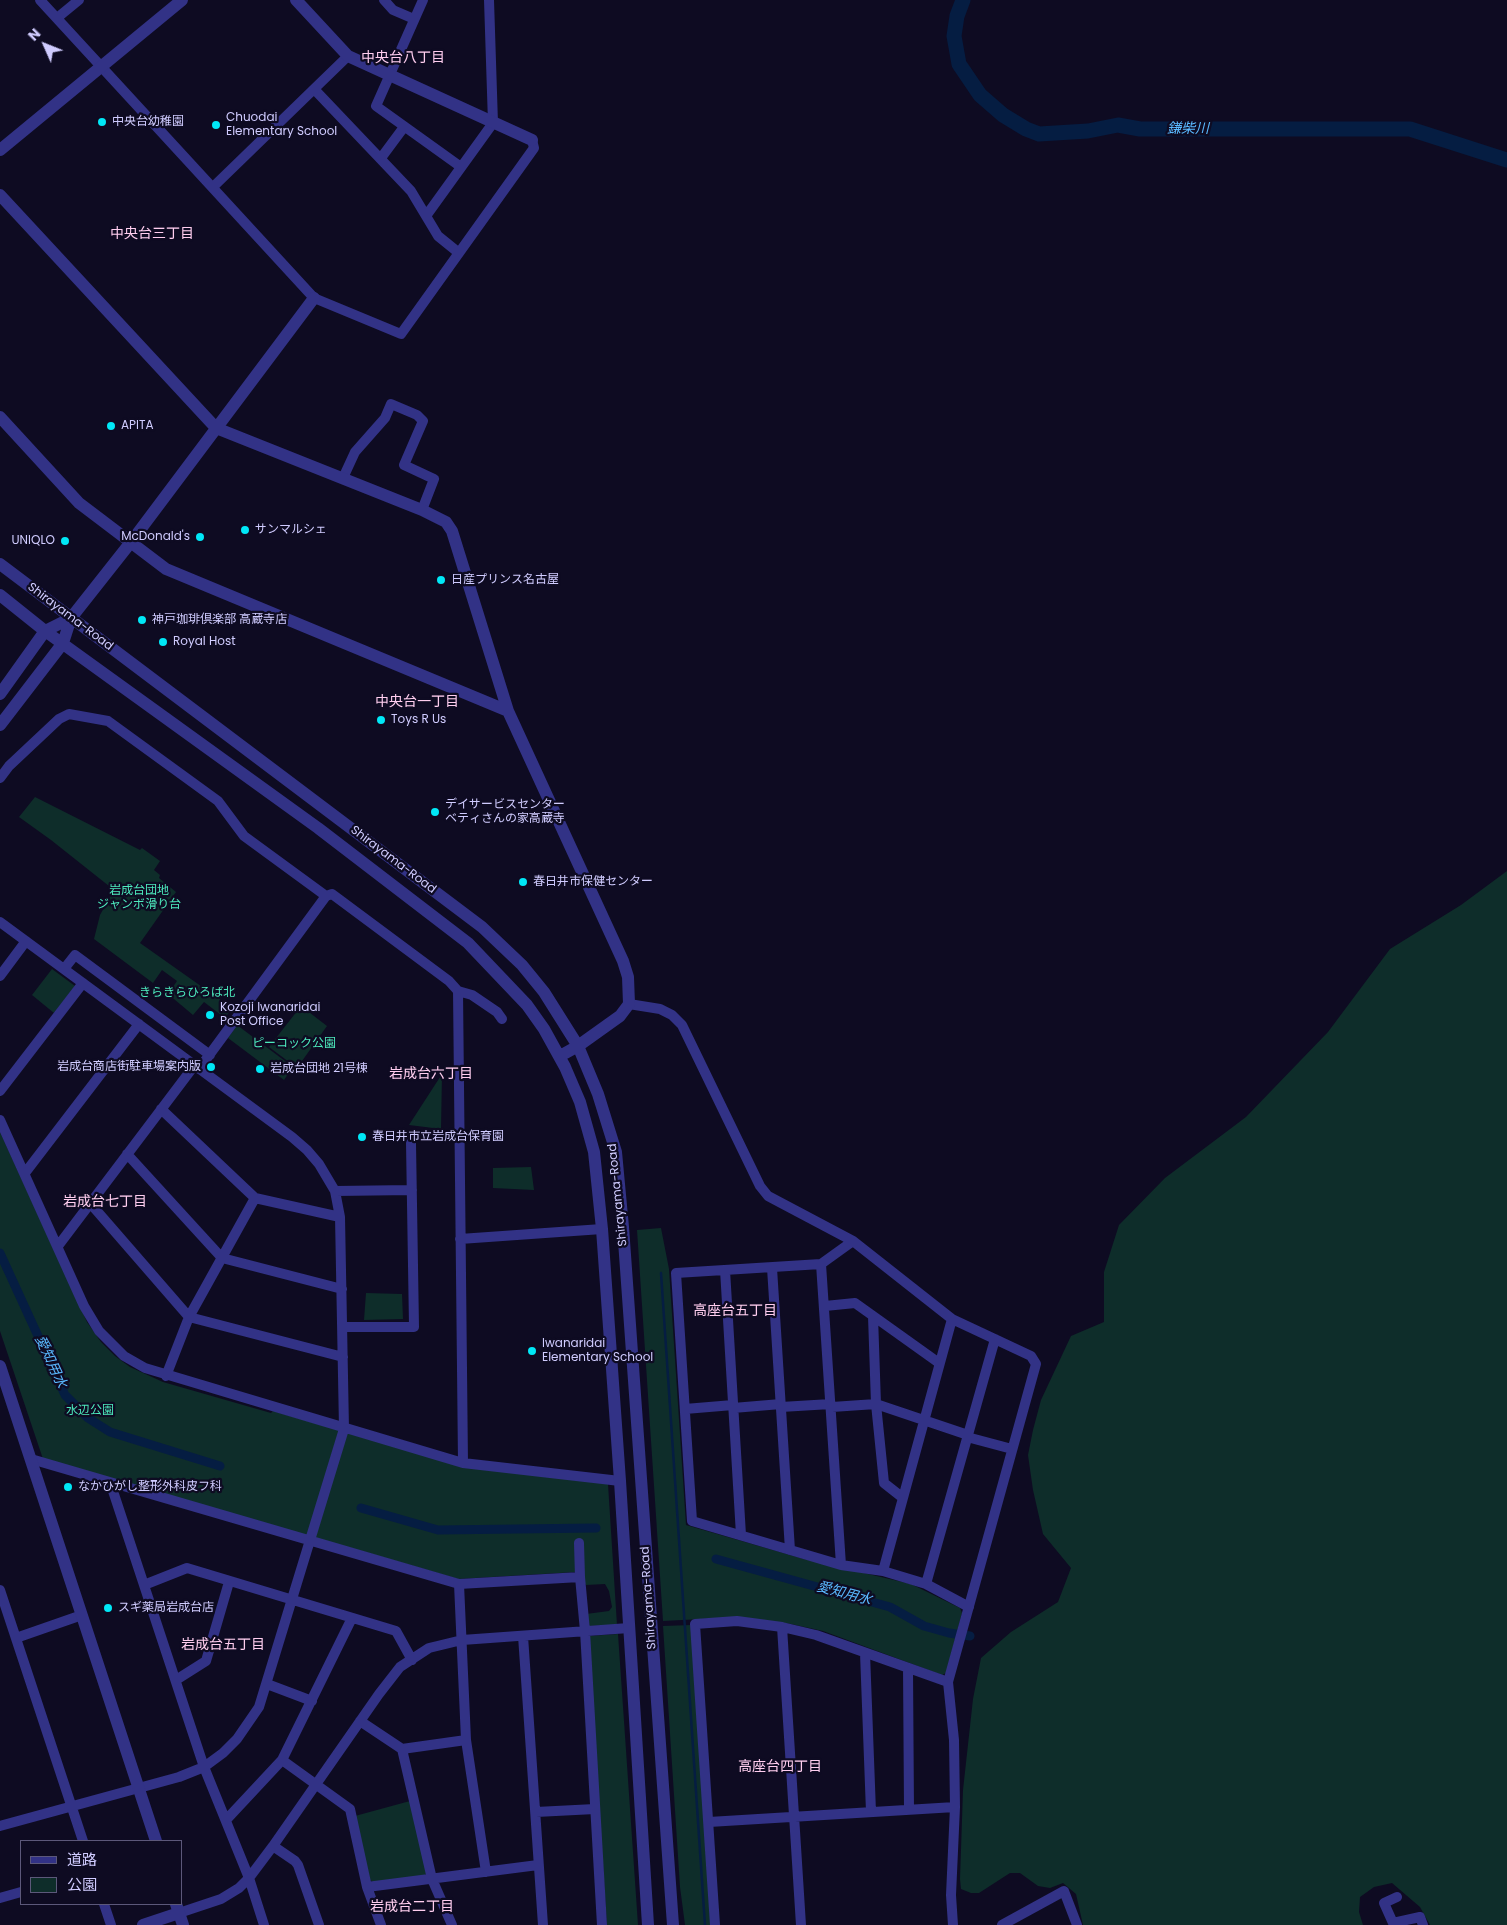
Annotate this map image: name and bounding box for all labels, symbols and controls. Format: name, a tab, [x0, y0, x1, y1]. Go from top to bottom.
north arrow	[20, 20, 70, 70]
text: N	[23, 24, 45, 45]
district label: 中央台八丁目	[361, 50, 445, 66]
place label: Chuodai Elementary School	[226, 111, 337, 139]
place label: 中央台幼稚園	[112, 115, 184, 129]
marker: 中央台幼稚園	[96, 116, 108, 128]
marker: Chuodai Elementary School	[210, 119, 222, 131]
water label: 鎌柴川	[1167, 121, 1209, 137]
district label: 中央台三丁目	[110, 226, 194, 242]
place label: APITA	[121, 419, 154, 433]
marker: APITA	[105, 420, 117, 432]
place label: サンマルシェ	[255, 523, 327, 537]
marker: サンマルシェ	[239, 524, 251, 536]
place label: McDonald's	[121, 530, 190, 544]
marker: McDonald's	[194, 531, 206, 543]
place label: UNIQLO	[11, 534, 55, 548]
marker: UNIQLO	[59, 535, 71, 547]
place label: 日産プリンス名古屋	[451, 573, 559, 587]
marker: 日産プリンス名古屋	[435, 574, 447, 586]
street label: Shirayama-Road	[24, 580, 116, 654]
place label: 神戸珈琲倶楽部 高蔵寺店	[152, 613, 287, 627]
marker: 神戸珈琲倶楽部 高蔵寺店	[136, 614, 148, 626]
place label: Royal Host	[173, 635, 236, 649]
marker: Royal Host	[157, 636, 169, 648]
district label: 中央台一丁目	[375, 694, 459, 710]
place label: Toys R Us	[391, 713, 446, 727]
marker: Toys R Us	[375, 714, 387, 726]
place label: デイサービスセンター ベティさんの家高蔵寺	[445, 798, 565, 826]
marker: デイサービスセンター ベティさんの家高蔵寺	[429, 806, 441, 818]
street label: Shirayama-Road	[347, 823, 439, 897]
place label: 春日井市保健センター	[533, 875, 653, 889]
marker: 春日井市保健センター	[517, 876, 529, 888]
park label: 岩成台団地 ジャンボ滑り台	[97, 884, 181, 912]
park label: きらきらひろば北	[139, 986, 235, 1000]
place label: Kozoji Iwanaridai Post Office	[220, 1001, 320, 1029]
marker: Kozoji Iwanaridai Post Office	[204, 1009, 216, 1021]
park label: ピーコック公園	[252, 1037, 336, 1051]
place label: 岩成台商店街駐車場案内版	[57, 1060, 201, 1074]
marker: 岩成台商店街駐車場案内版	[205, 1061, 217, 1073]
place label: 岩成台団地 21号棟	[270, 1062, 368, 1076]
marker: 岩成台団地 21号棟	[254, 1063, 266, 1075]
district label: 岩成台六丁目	[389, 1066, 473, 1082]
place label: 春日井市立岩成台保育園	[372, 1130, 504, 1144]
marker: 春日井市立岩成台保育園	[356, 1131, 368, 1143]
street label: Shirayama-Road	[605, 1143, 631, 1247]
district label: 岩成台七丁目	[63, 1194, 147, 1210]
district label: 高座台五丁目	[693, 1303, 777, 1319]
water label: 愛知用水	[31, 1333, 69, 1391]
place label: Iwanaridai Elementary School	[542, 1337, 653, 1365]
marker: Iwanaridai Elementary School	[526, 1345, 538, 1357]
park label: 水辺公園	[66, 1404, 114, 1418]
place label: なかひがし整形外科皮フ科	[78, 1480, 222, 1494]
marker: なかひがし整形外科皮フ科	[62, 1481, 74, 1493]
street label: Shirayama-Road	[638, 1546, 660, 1650]
water label: 愛知用水	[815, 1579, 873, 1609]
place label: スギ薬局岩成台店	[118, 1601, 214, 1615]
marker: スギ薬局岩成台店	[102, 1602, 114, 1614]
district label: 岩成台五丁目	[181, 1637, 265, 1653]
district label: 高座台四丁目	[738, 1759, 822, 1775]
legend	[20, 1840, 182, 1905]
text: 道路	[67, 1849, 97, 1870]
text: 公園	[67, 1874, 97, 1895]
district label: 岩成台二丁目	[370, 1899, 454, 1915]

